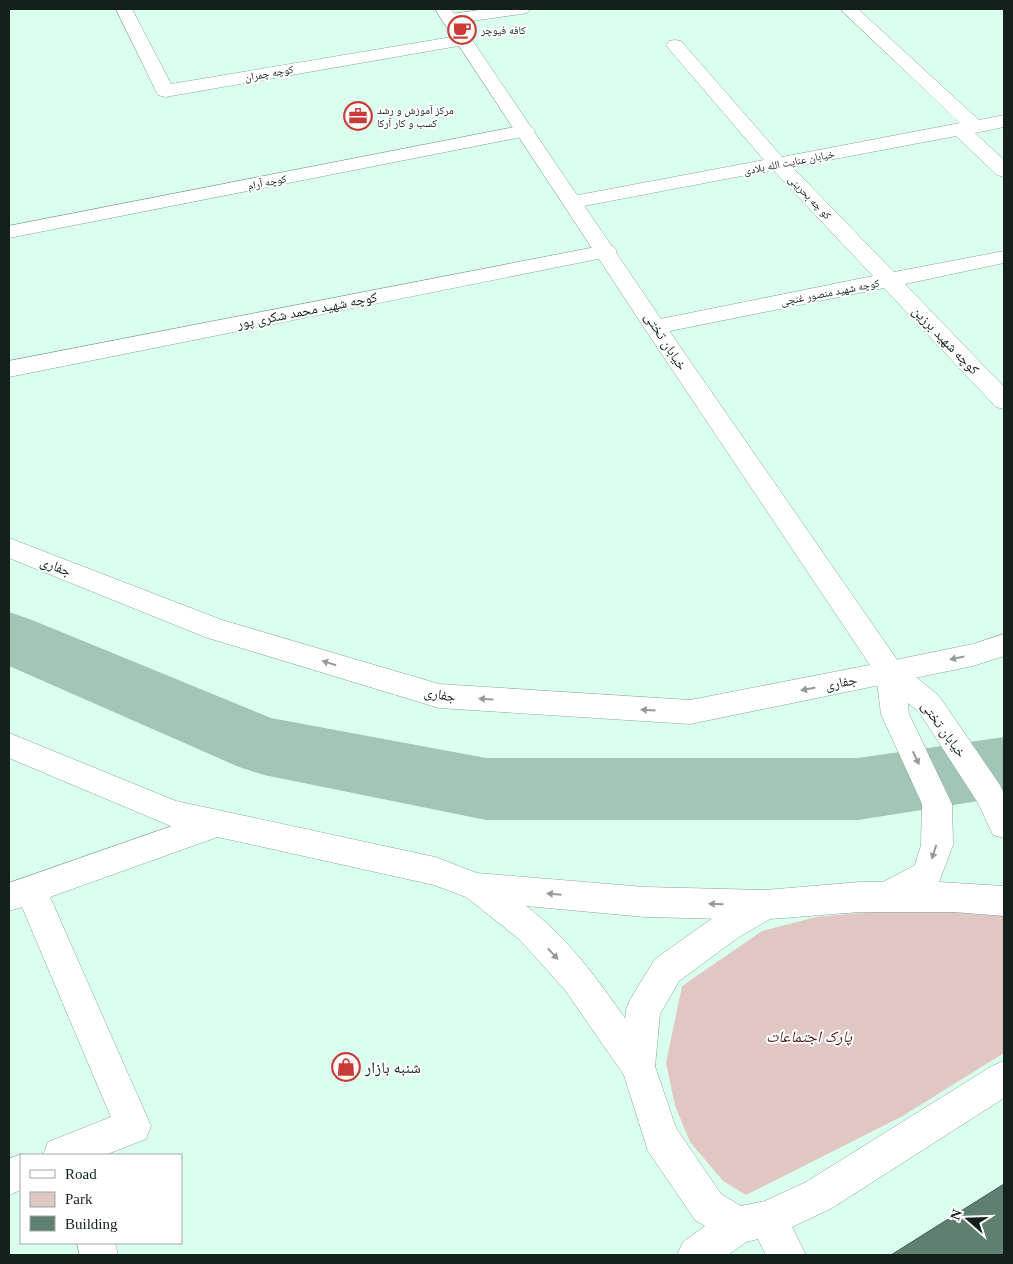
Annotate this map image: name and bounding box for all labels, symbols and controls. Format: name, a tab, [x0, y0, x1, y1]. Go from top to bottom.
cafe icon: کافه فیوچر	[447, 15, 477, 45]
place label: کافه فیوچر	[480, 24, 526, 37]
street label: کوچه چمران	[244, 63, 295, 84]
office icon: مرکز آموزش و رشد کسب و کار آرکا	[343, 101, 373, 131]
place label: مرکز آموزش و رشد کسب و کار آرکا	[377, 104, 454, 129]
street label: خیابان عنایت الله بلادی	[743, 147, 836, 178]
street label: کوچه آرام	[247, 172, 288, 193]
street label: کو چه بحرینی	[785, 172, 834, 222]
street label: کوچه شهید منصور غنچی	[780, 276, 881, 308]
street label: کوچه شهید محمد شکری پور	[235, 289, 379, 333]
street label: کوچه شهید برزین	[909, 303, 982, 378]
street label: خیابان تختی	[641, 310, 690, 373]
street label: جفاری	[38, 554, 73, 580]
one-way arrow	[950, 654, 965, 662]
one-way arrow	[321, 658, 336, 666]
street label: جفاری	[824, 672, 858, 694]
street label: جفاری	[423, 684, 457, 706]
one-way arrow	[800, 685, 816, 693]
one-way arrow	[478, 695, 494, 703]
street label: خیابان تختی	[918, 698, 969, 761]
one-way arrow	[640, 705, 656, 713]
one-way arrow	[912, 751, 920, 765]
one-way arrow	[930, 845, 938, 860]
one-way arrow	[545, 890, 561, 898]
one-way arrow	[708, 899, 724, 907]
one-way arrow	[547, 947, 559, 959]
park label: پارک اجتماعات	[766, 1028, 853, 1046]
shop icon: شنبه بازار	[331, 1052, 361, 1082]
place label: شنبه بازار	[364, 1059, 421, 1077]
legend	[20, 1154, 182, 1244]
text: Road	[65, 1166, 97, 1182]
text: Park	[65, 1191, 93, 1207]
north arrow	[943, 1194, 993, 1244]
text: N	[947, 1207, 965, 1222]
text: Building	[65, 1216, 118, 1232]

